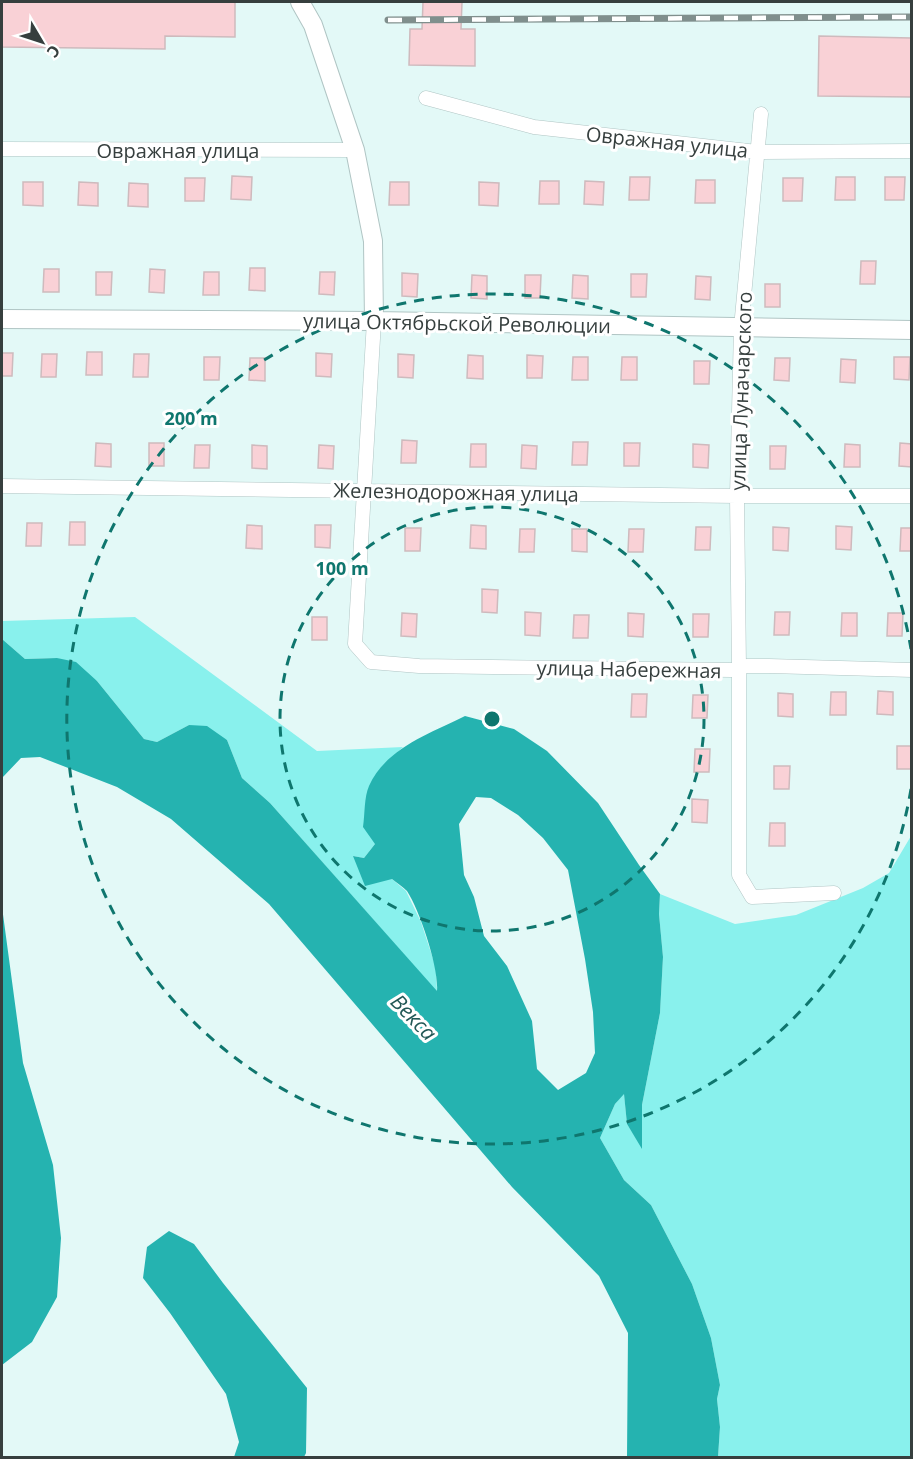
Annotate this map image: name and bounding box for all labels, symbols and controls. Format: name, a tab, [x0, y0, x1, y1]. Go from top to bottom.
north arrow	[12, 12, 72, 72]
text: С	[42, 41, 65, 62]
street label: Овражная улица	[585, 120, 749, 164]
street label: Овражная улица	[97, 137, 259, 164]
street label: улица Луначарского	[724, 291, 758, 491]
street label: улица Октябрьской Революции	[303, 307, 611, 339]
text: 200 m	[164, 406, 218, 430]
street label: Железнодорожная улица	[333, 476, 579, 508]
text: 100 m	[315, 556, 369, 580]
street label: улица Набережная	[536, 654, 722, 684]
centre of rings	[482, 709, 502, 729]
water label: Векса	[385, 988, 443, 1046]

